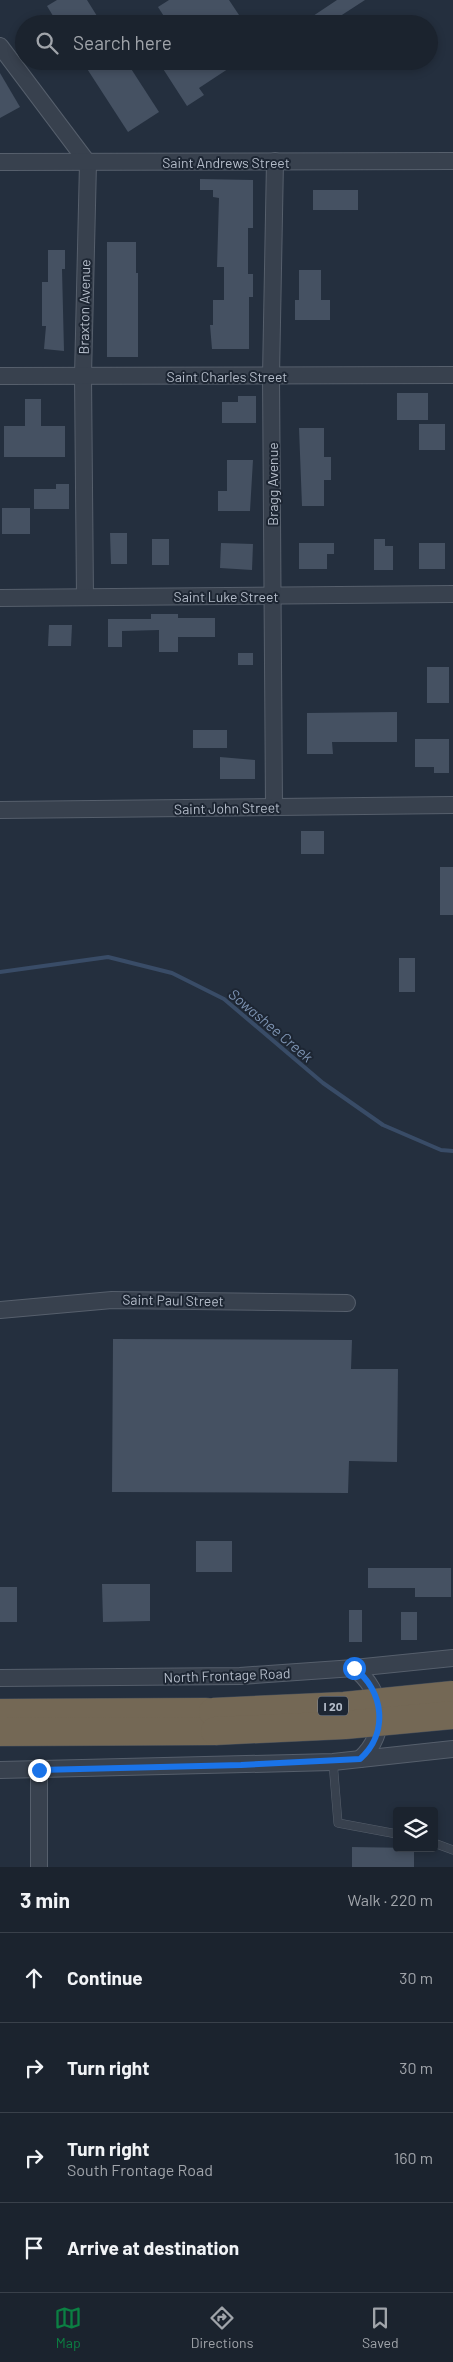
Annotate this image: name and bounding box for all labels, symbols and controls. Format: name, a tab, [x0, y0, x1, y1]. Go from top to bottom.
search box	[15, 15, 438, 70]
icon: search	[33, 29, 61, 57]
text: Search here	[73, 31, 172, 54]
street label: Saint Andrews Street	[162, 154, 290, 171]
street label: Braxton Avenue	[75, 259, 93, 355]
street label: Saint Charles Street	[167, 368, 287, 385]
street label: Bragg Avenue	[264, 442, 281, 526]
street label: Saint Luke Street	[174, 588, 279, 605]
street label: Saint John Street	[174, 799, 280, 817]
water label: Sowashee Creek	[225, 985, 317, 1066]
street label: Saint Paul Street	[122, 1291, 224, 1309]
route start	[343, 1657, 366, 1680]
street label: North Frontage Road	[163, 1664, 291, 1686]
road number: I 20	[318, 1696, 348, 1715]
route end	[28, 1759, 51, 1782]
map controls	[393, 1807, 438, 1852]
button: layers	[393, 1807, 438, 1852]
text: 3 min	[20, 1887, 70, 1912]
text: Walk · 220 m	[347, 1890, 433, 1909]
icon: ahead	[20, 1964, 48, 1992]
text: Continue	[67, 1966, 143, 1989]
text: 30 m	[399, 1968, 433, 1987]
icon: right	[20, 2054, 48, 2082]
text: Turn right	[67, 2056, 149, 2079]
text: 30 m	[399, 2058, 433, 2077]
text: Turn right	[67, 2137, 149, 2160]
icon: right	[20, 2144, 48, 2172]
text: 160 m	[394, 2148, 433, 2167]
text: South Frontage Road	[67, 2160, 213, 2179]
icon: arrive	[20, 2234, 48, 2262]
text: Arrive at destination	[67, 2236, 239, 2259]
tab: Map	[54, 2304, 82, 2351]
tab: Directions	[191, 2304, 253, 2351]
tab: Saved	[362, 2304, 399, 2351]

